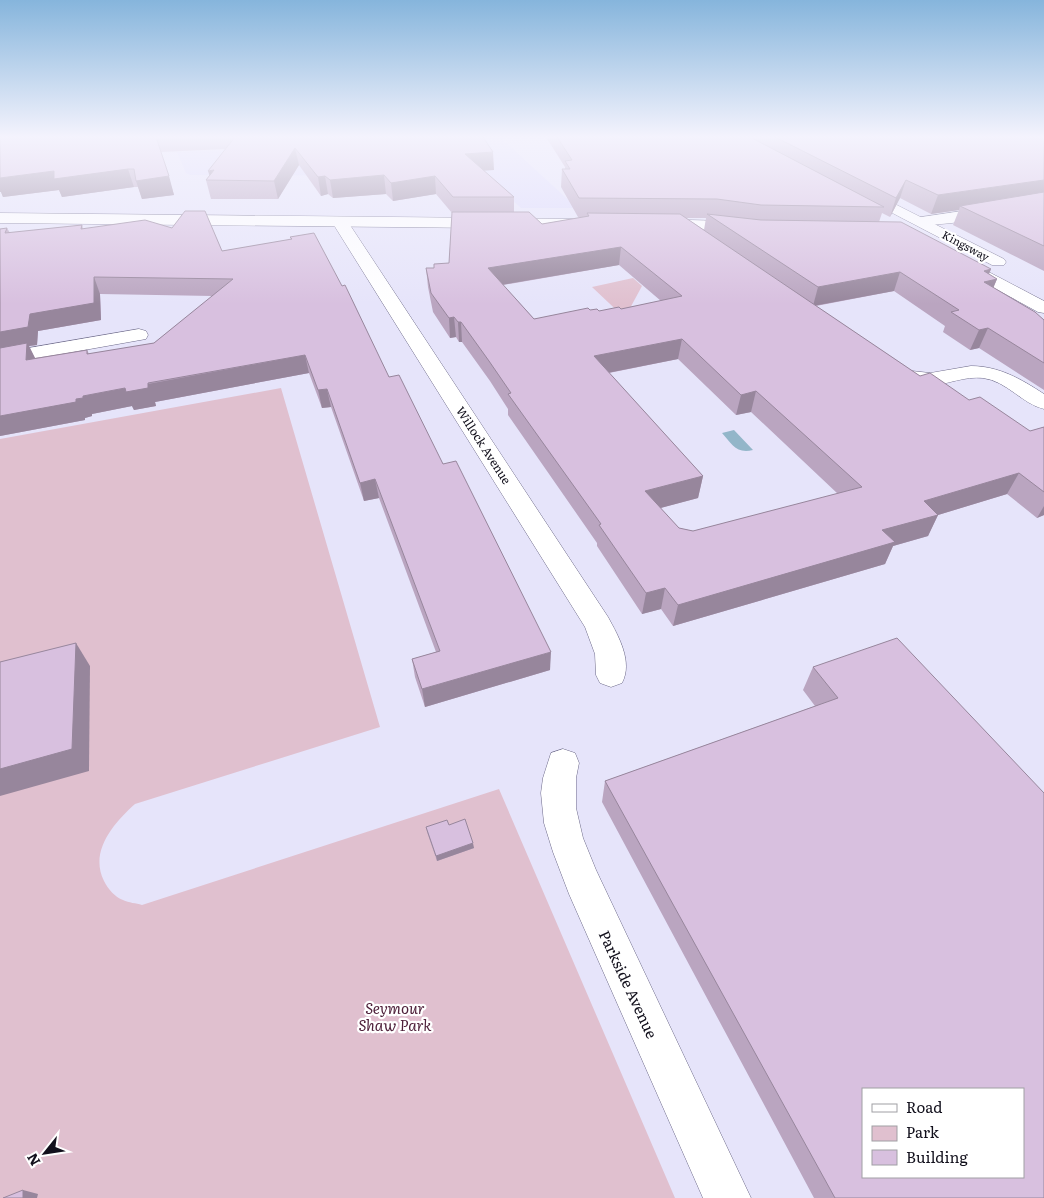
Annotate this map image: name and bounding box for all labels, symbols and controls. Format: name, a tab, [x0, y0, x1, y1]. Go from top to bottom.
street label: Kingsway	[940, 226, 993, 264]
street label: Willock Avenue	[452, 403, 516, 487]
street label: Parkside Avenue	[594, 926, 664, 1042]
park label: Seymour Shaw Park	[359, 996, 432, 1036]
legend	[862, 1088, 1024, 1178]
text: Road	[906, 1095, 942, 1118]
text: Park	[906, 1120, 940, 1143]
north arrow	[20, 1128, 70, 1178]
text: Building	[906, 1145, 968, 1168]
text: N	[21, 1150, 44, 1170]

